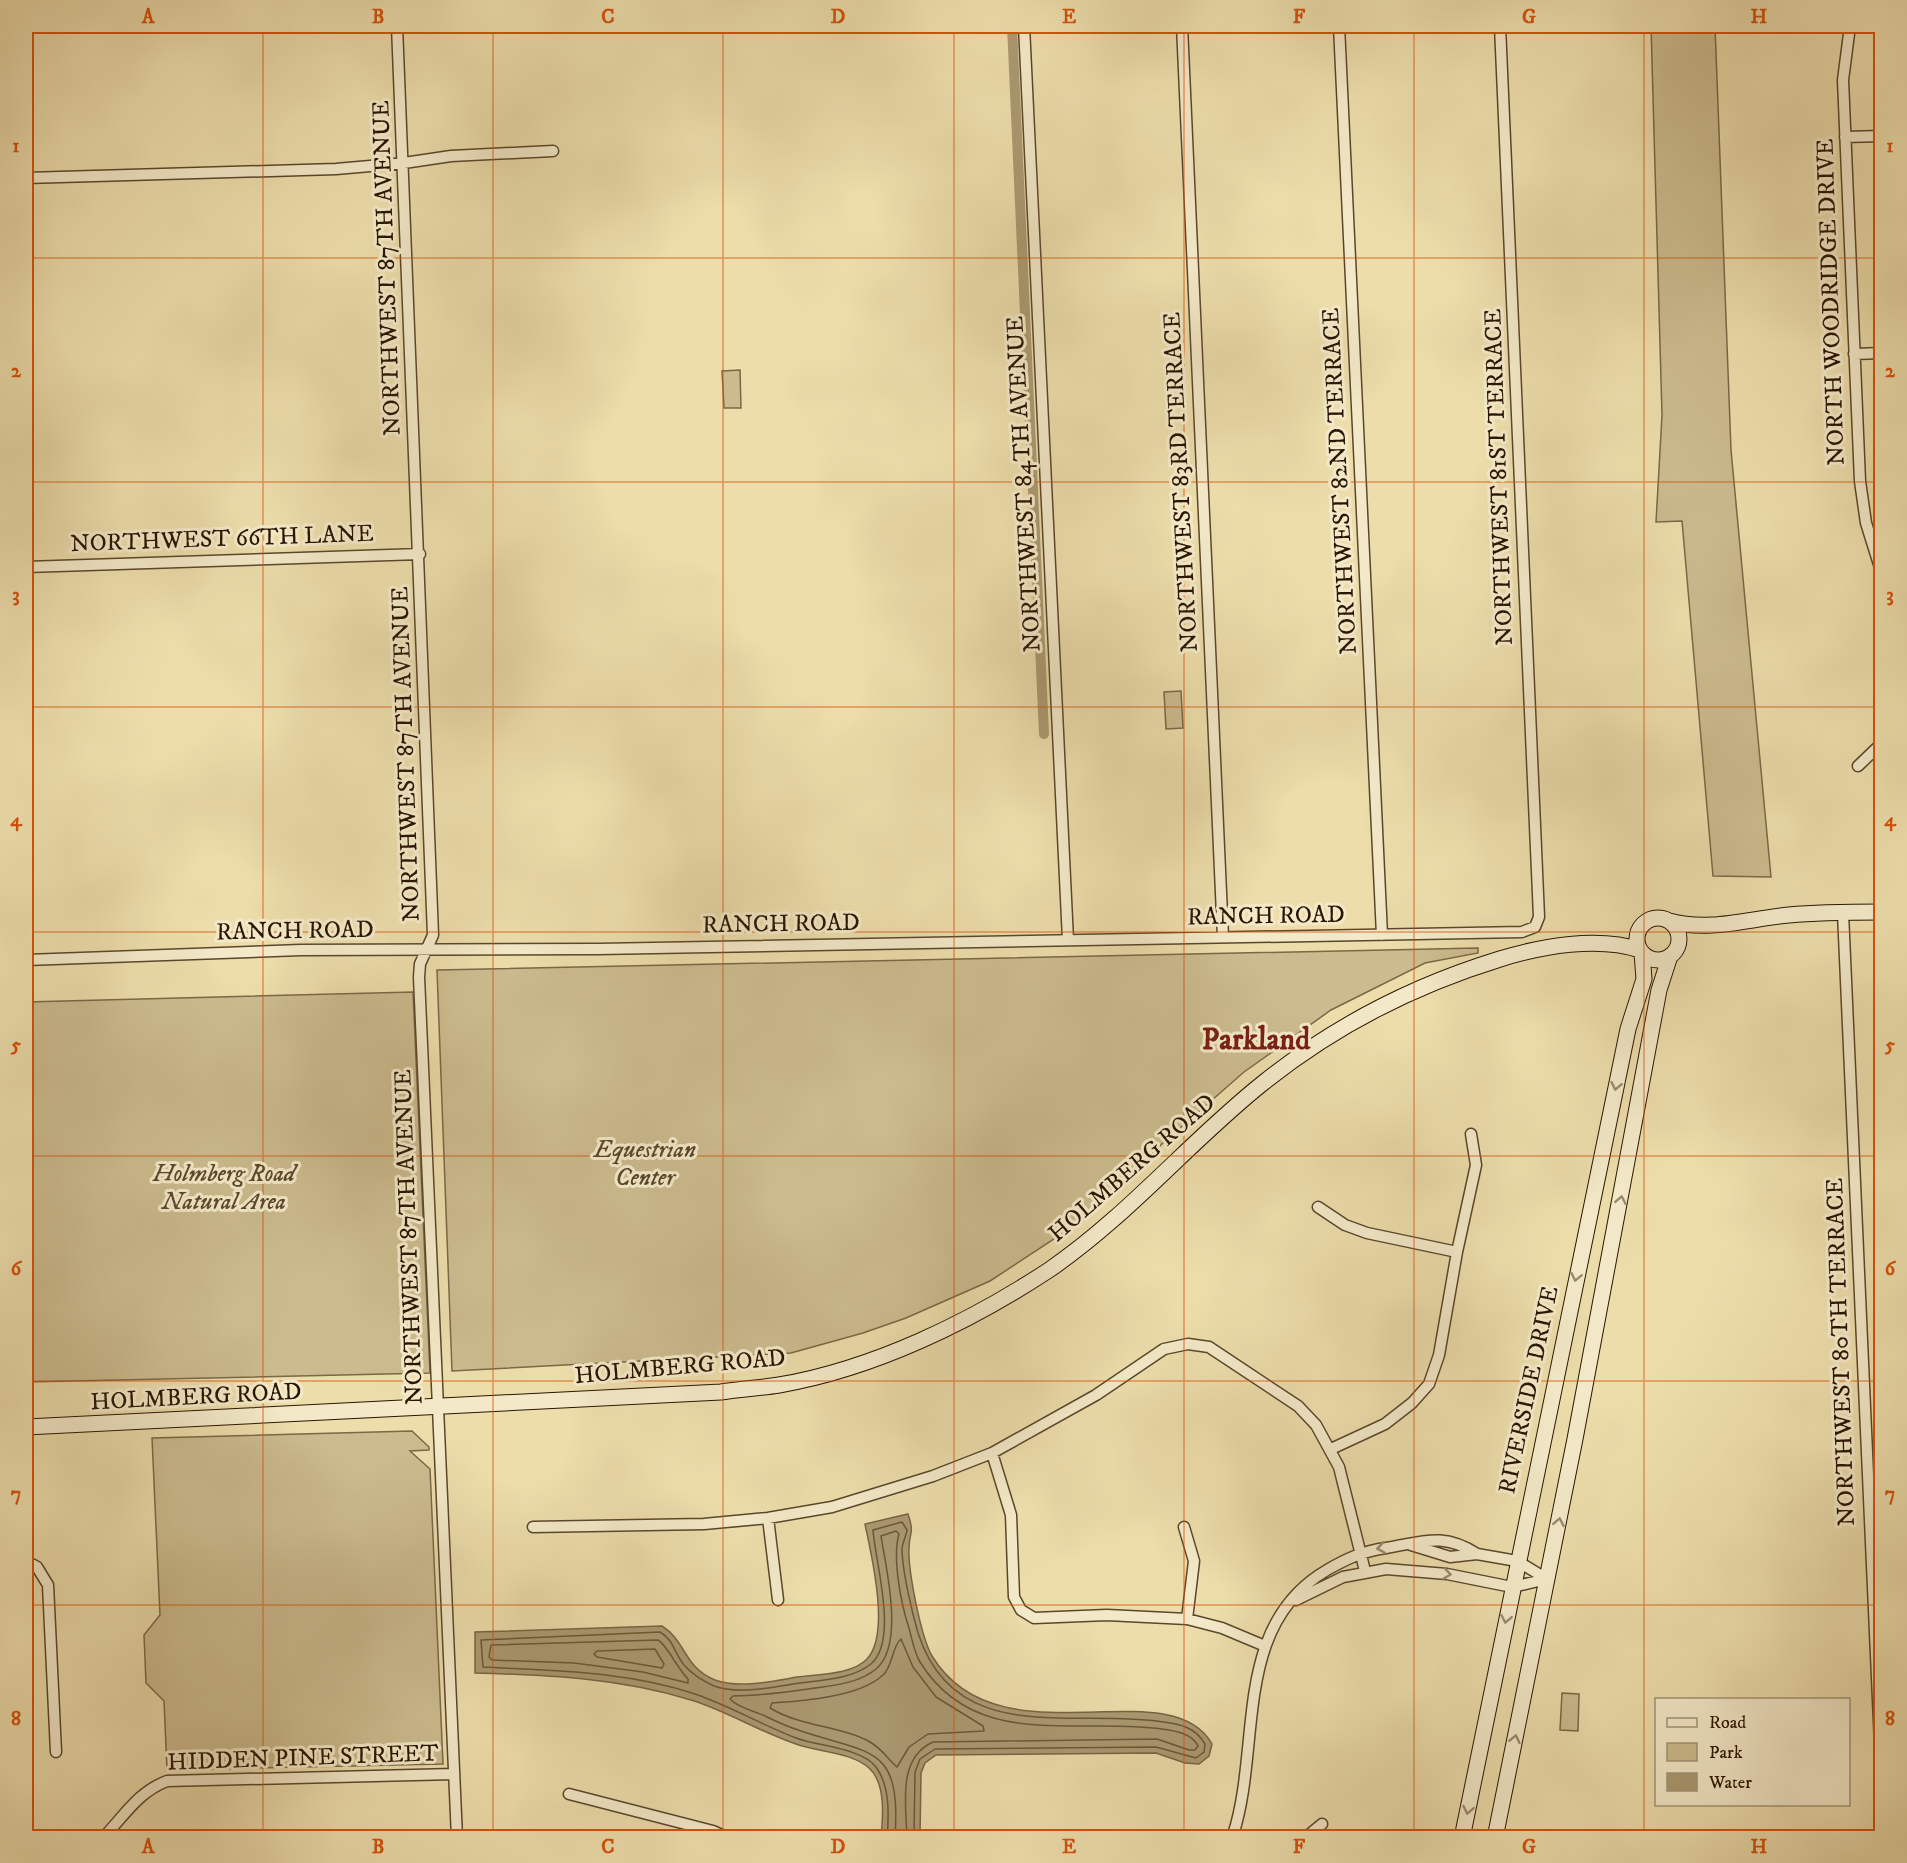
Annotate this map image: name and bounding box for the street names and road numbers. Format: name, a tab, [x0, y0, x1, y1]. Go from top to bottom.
street label: NORTHWEST 87TH AVENUE	[366, 100, 408, 436]
street label: NORTH WOODRIDGE DRIVE	[1810, 138, 1852, 466]
street label: NORTHWEST 82ND TERRACE	[1316, 307, 1364, 655]
street label: NORTHWEST 81ST TERRACE	[1478, 308, 1520, 646]
street label: NORTHWEST 83RD TERRACE	[1157, 311, 1205, 653]
street label: NORTHWEST 84TH AVENUE	[1000, 315, 1048, 653]
street label: NORTHWEST 66TH LANE	[70, 519, 374, 559]
street label: NORTHWEST 87TH AVENUE	[385, 586, 427, 922]
street label: RANCH ROAD	[1187, 900, 1345, 932]
street label: RANCH ROAD	[702, 908, 860, 940]
street label: RANCH ROAD	[216, 915, 374, 947]
street label: NORTHWEST 87TH AVENUE	[388, 1069, 430, 1405]
street label: HOLMBERG ROAD	[1042, 1087, 1222, 1249]
street label: NORTHWEST 80TH TERRACE	[1820, 1177, 1862, 1527]
street label: RIVERSIDE DRIVE	[1492, 1283, 1566, 1497]
street label: HOLMBERG ROAD	[573, 1343, 787, 1391]
street label: HOLMBERG ROAD	[90, 1376, 302, 1418]
street label: HIDDEN PINE STREET	[167, 1738, 439, 1778]

